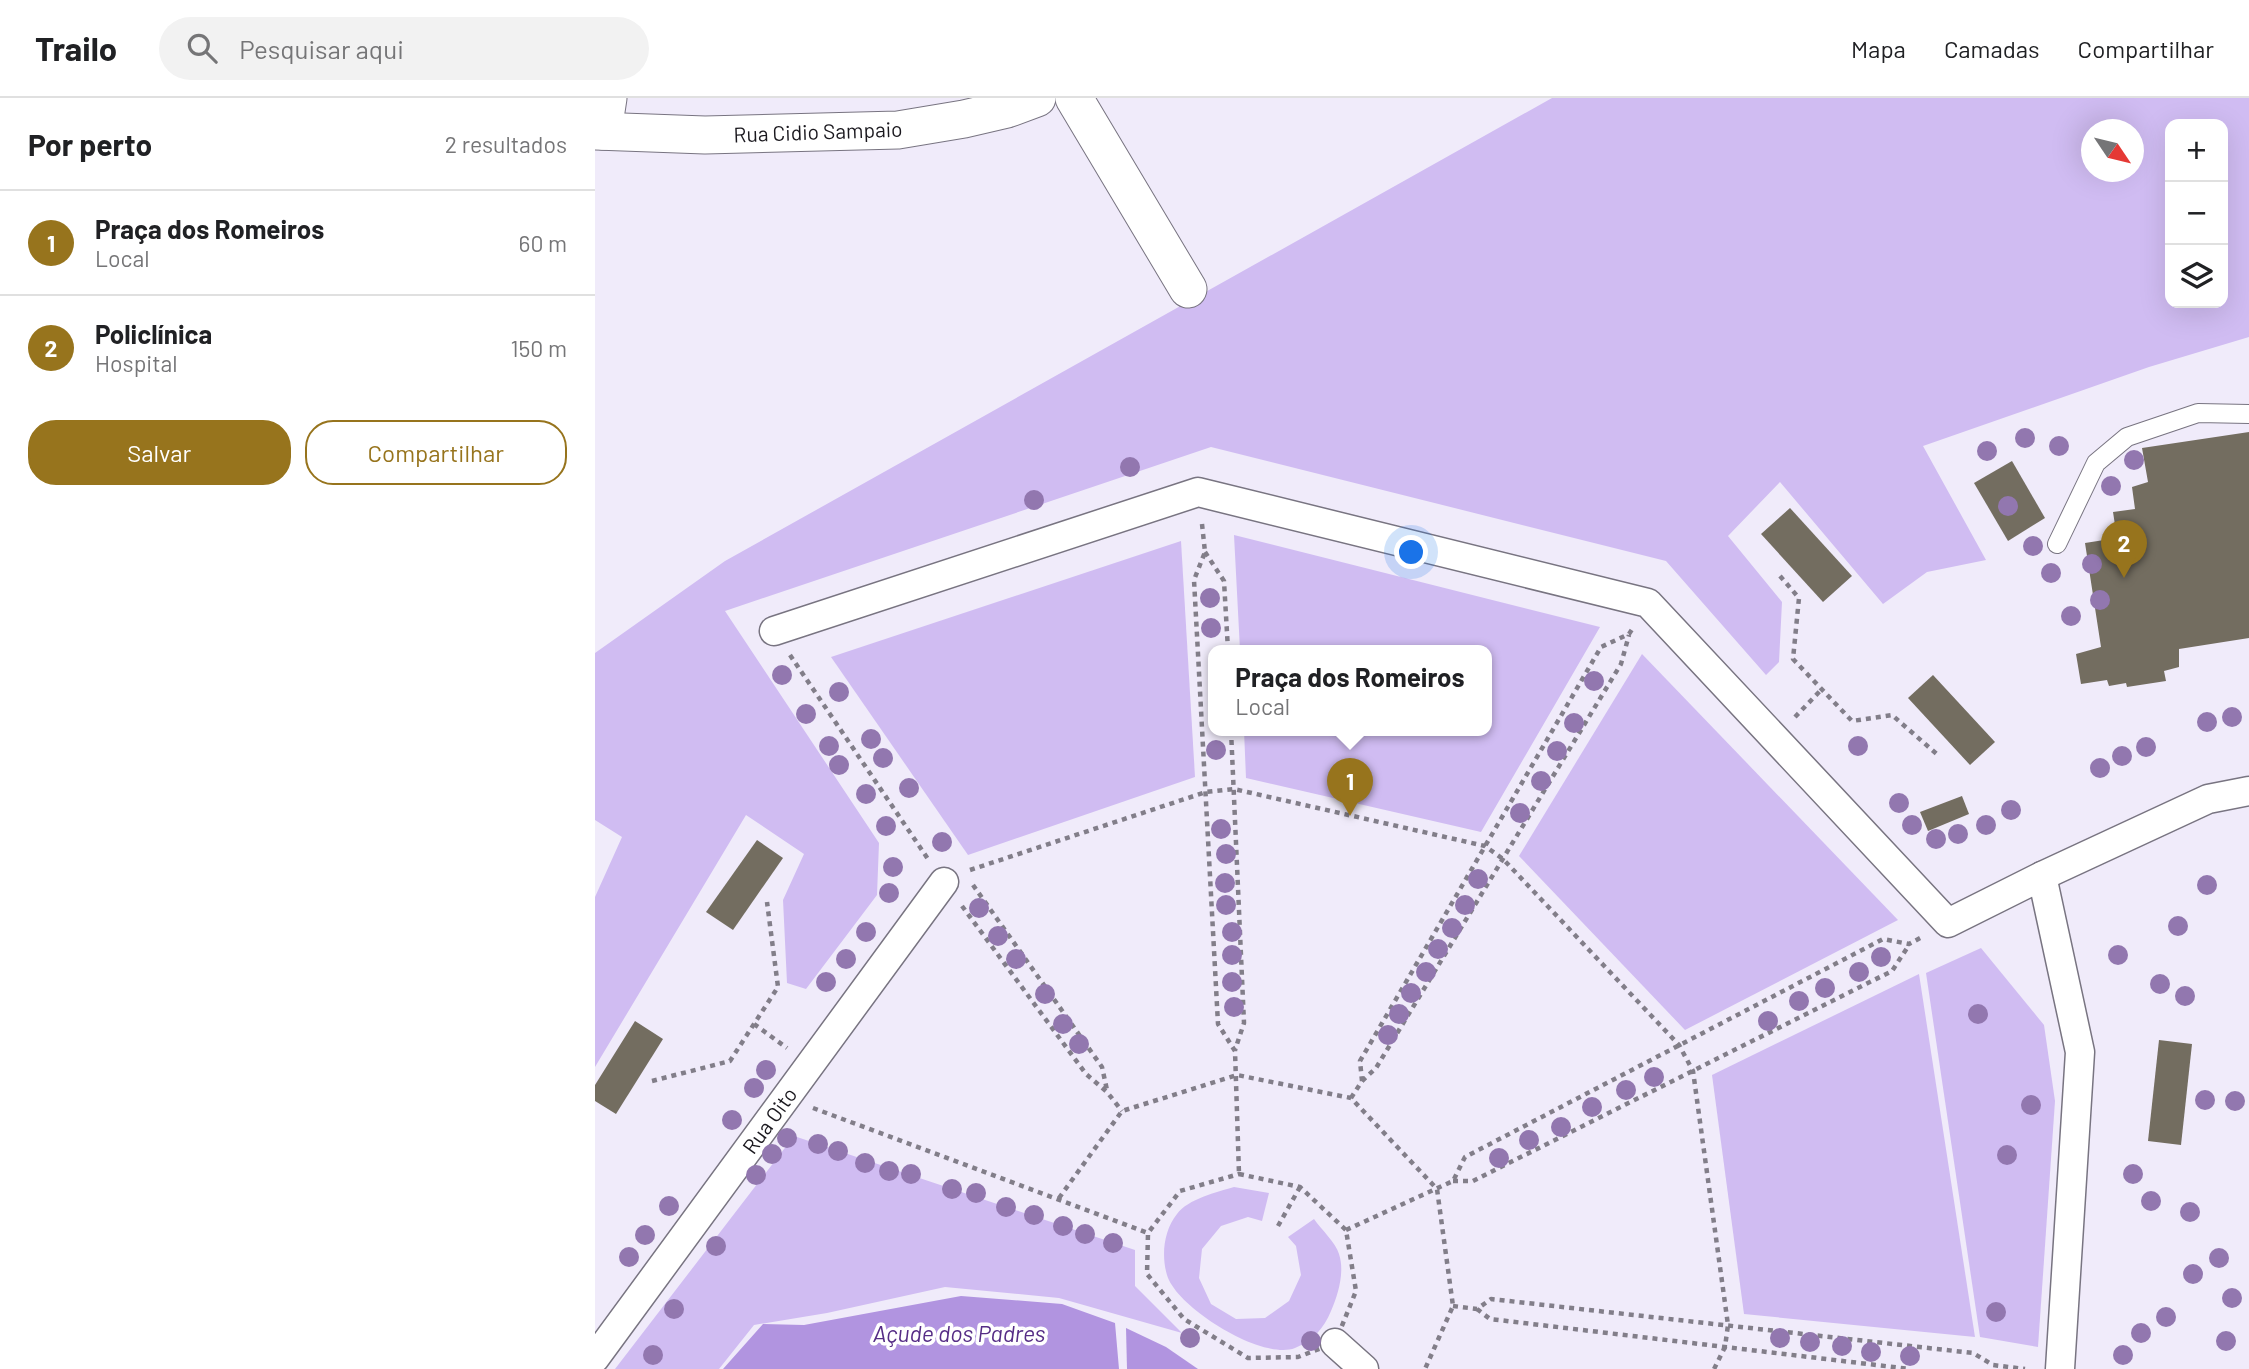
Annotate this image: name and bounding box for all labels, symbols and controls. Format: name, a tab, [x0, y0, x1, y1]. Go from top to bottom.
search box	[159, 17, 649, 80]
text: Trailo	[35, 28, 117, 68]
icon: search	[183, 29, 221, 67]
text: Pesquisar aqui	[239, 33, 404, 64]
text: Mapa	[1851, 34, 1906, 63]
text: Camadas	[1944, 34, 2040, 63]
text: Compartilhar	[2078, 34, 2214, 63]
street label: Rua Cidio Sampaio	[733, 116, 903, 146]
north arrow	[2081, 119, 2144, 182]
map controls	[2165, 119, 2228, 308]
button: +	[2165, 119, 2228, 182]
text: Por perto	[28, 126, 152, 162]
text: 2 resultados	[445, 130, 567, 158]
button: −	[2165, 182, 2228, 245]
text: Praça dos Romeiros	[95, 213, 324, 244]
text: 1	[47, 229, 55, 257]
text: 60 m	[519, 229, 567, 257]
text: Local	[95, 244, 150, 272]
button: layers	[2165, 245, 2228, 308]
text: Policlínica	[95, 318, 212, 349]
text: 2	[45, 334, 57, 362]
text: 150 m	[511, 334, 567, 362]
text: Hospital	[95, 349, 178, 377]
button: Salvar	[28, 420, 291, 485]
button: Compartilhar	[305, 420, 567, 485]
pin: 2	[2101, 520, 2147, 578]
your location	[1394, 535, 1428, 569]
popup	[1208, 645, 1492, 736]
text: Praça dos Romeiros	[1235, 661, 1465, 692]
text: Local	[1235, 692, 1290, 720]
pin: 1	[1327, 758, 1373, 816]
street label: Rua Oito	[736, 1082, 802, 1158]
water label: Açude dos Padres	[873, 1319, 1046, 1347]

